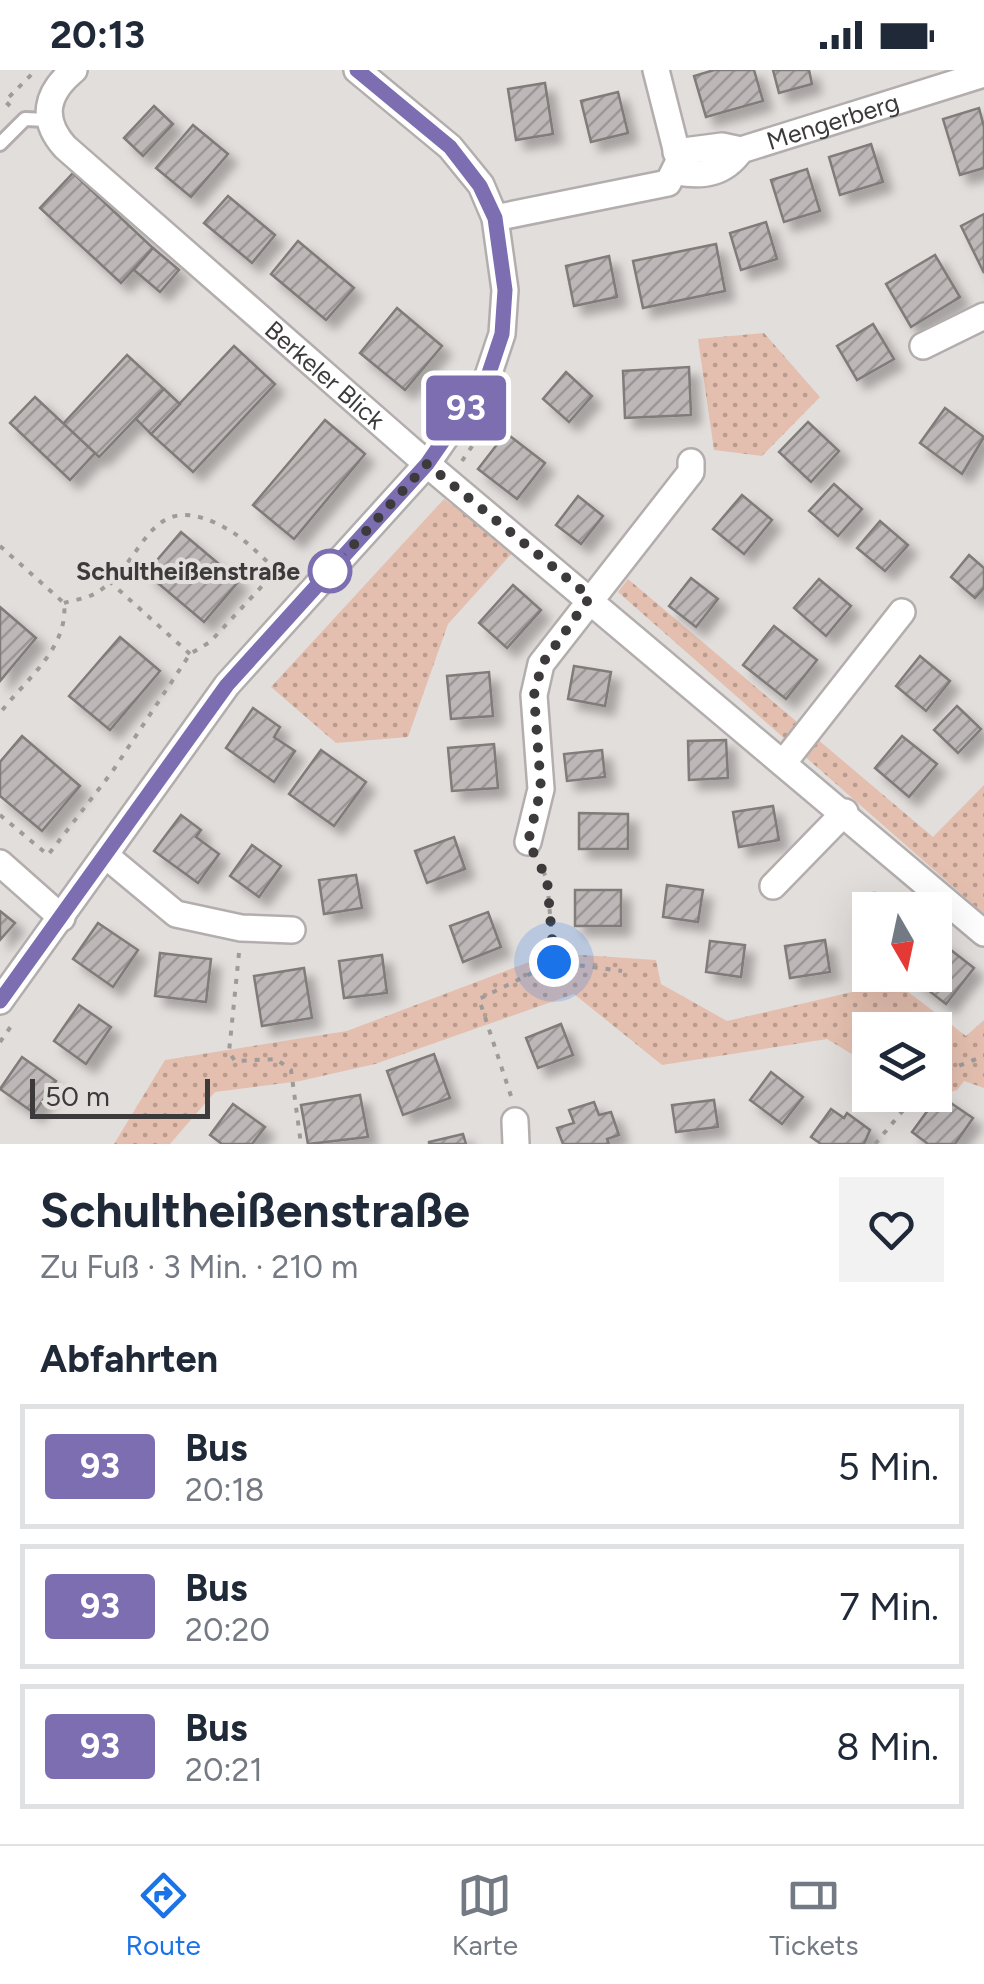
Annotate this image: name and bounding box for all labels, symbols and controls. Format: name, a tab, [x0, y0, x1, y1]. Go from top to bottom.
text: 20:13	[50, 12, 145, 58]
street label: Mengerberg	[763, 87, 903, 156]
street label: Berkeler Blick	[259, 314, 391, 436]
line badge: 93	[421, 376, 511, 440]
text: 93	[446, 387, 486, 429]
marker: Schultheißenstraße	[309, 550, 351, 592]
place label: Schultheißenstraße	[76, 556, 300, 586]
north arrow	[852, 892, 952, 992]
map controls	[852, 892, 952, 1112]
your location	[529, 937, 579, 987]
button: layers	[852, 1012, 952, 1112]
scale bar	[30, 1074, 210, 1118]
text: 50 m	[45, 1079, 110, 1113]
button: heart	[839, 1177, 944, 1282]
text: Schultheißenstraße	[40, 1181, 470, 1239]
text: Zu Fuß · 3 Min. · 210 m	[40, 1248, 358, 1286]
text: Abfahrten	[40, 1336, 218, 1382]
text: Bus	[185, 1425, 248, 1471]
text: 5 Min.	[838, 1444, 939, 1490]
text: 93	[80, 1445, 120, 1487]
text: 20:18	[185, 1471, 264, 1509]
text: Bus	[185, 1565, 248, 1611]
text: 7 Min.	[839, 1584, 939, 1630]
text: 93	[80, 1585, 120, 1627]
text: 20:20	[185, 1611, 270, 1649]
text: Bus	[185, 1705, 248, 1751]
text: 8 Min.	[836, 1724, 939, 1770]
text: 93	[80, 1725, 120, 1767]
text: 20:21	[185, 1751, 263, 1789]
tab: Route	[126, 1868, 201, 1962]
tab: Karte	[452, 1868, 518, 1962]
tab: Tickets	[769, 1868, 858, 1962]

